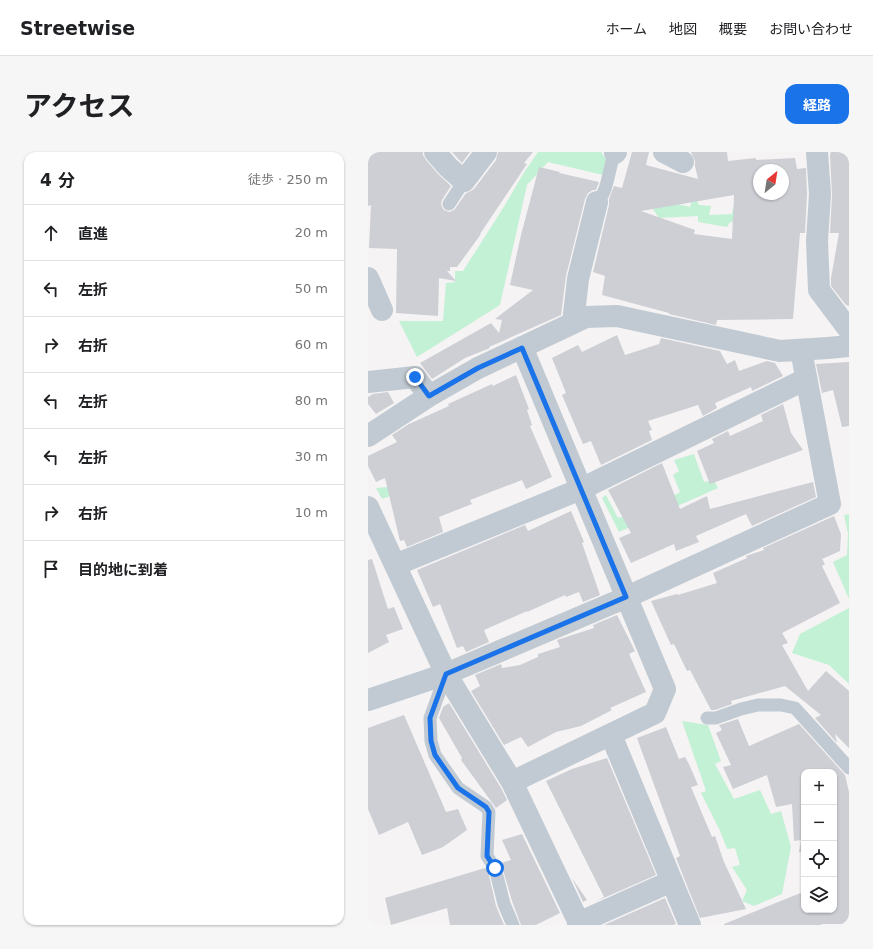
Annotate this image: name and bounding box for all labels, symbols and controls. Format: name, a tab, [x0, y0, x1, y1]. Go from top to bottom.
text: Streetwise	[20, 17, 135, 39]
text: ホーム	[605, 21, 647, 37]
text: 地図	[669, 21, 697, 37]
text: 概要	[719, 21, 747, 37]
text: お問い合わせ	[769, 21, 853, 37]
button: 経路	[785, 84, 849, 124]
text: アクセス	[24, 90, 135, 123]
north arrow	[753, 164, 789, 200]
text: 4 分	[40, 170, 75, 190]
text: 徒歩 · 250 m	[248, 172, 328, 187]
icon: ahead	[40, 222, 62, 244]
text: 直進	[78, 225, 108, 243]
text: 20 m	[295, 225, 328, 240]
icon: left	[40, 278, 62, 300]
text: 左折	[78, 281, 108, 299]
text: 50 m	[295, 281, 328, 296]
icon: right	[40, 334, 62, 356]
text: 右折	[78, 337, 108, 355]
text: 60 m	[295, 337, 328, 352]
route end	[406, 368, 424, 386]
icon: left	[40, 390, 62, 412]
text: 左折	[78, 393, 108, 411]
text: 80 m	[295, 393, 328, 408]
icon: left	[40, 446, 62, 468]
text: 左折	[78, 449, 108, 467]
text: 30 m	[295, 449, 328, 464]
icon: right	[40, 502, 62, 524]
text: 右折	[78, 505, 108, 523]
text: 10 m	[295, 505, 328, 520]
icon: arrive	[40, 558, 62, 580]
text: 目的地に到着	[78, 561, 168, 579]
map controls	[801, 769, 837, 913]
button: +	[801, 769, 837, 805]
button: −	[801, 805, 837, 841]
button: locate	[801, 841, 837, 877]
route start	[486, 859, 504, 877]
button: layers	[801, 877, 837, 913]

